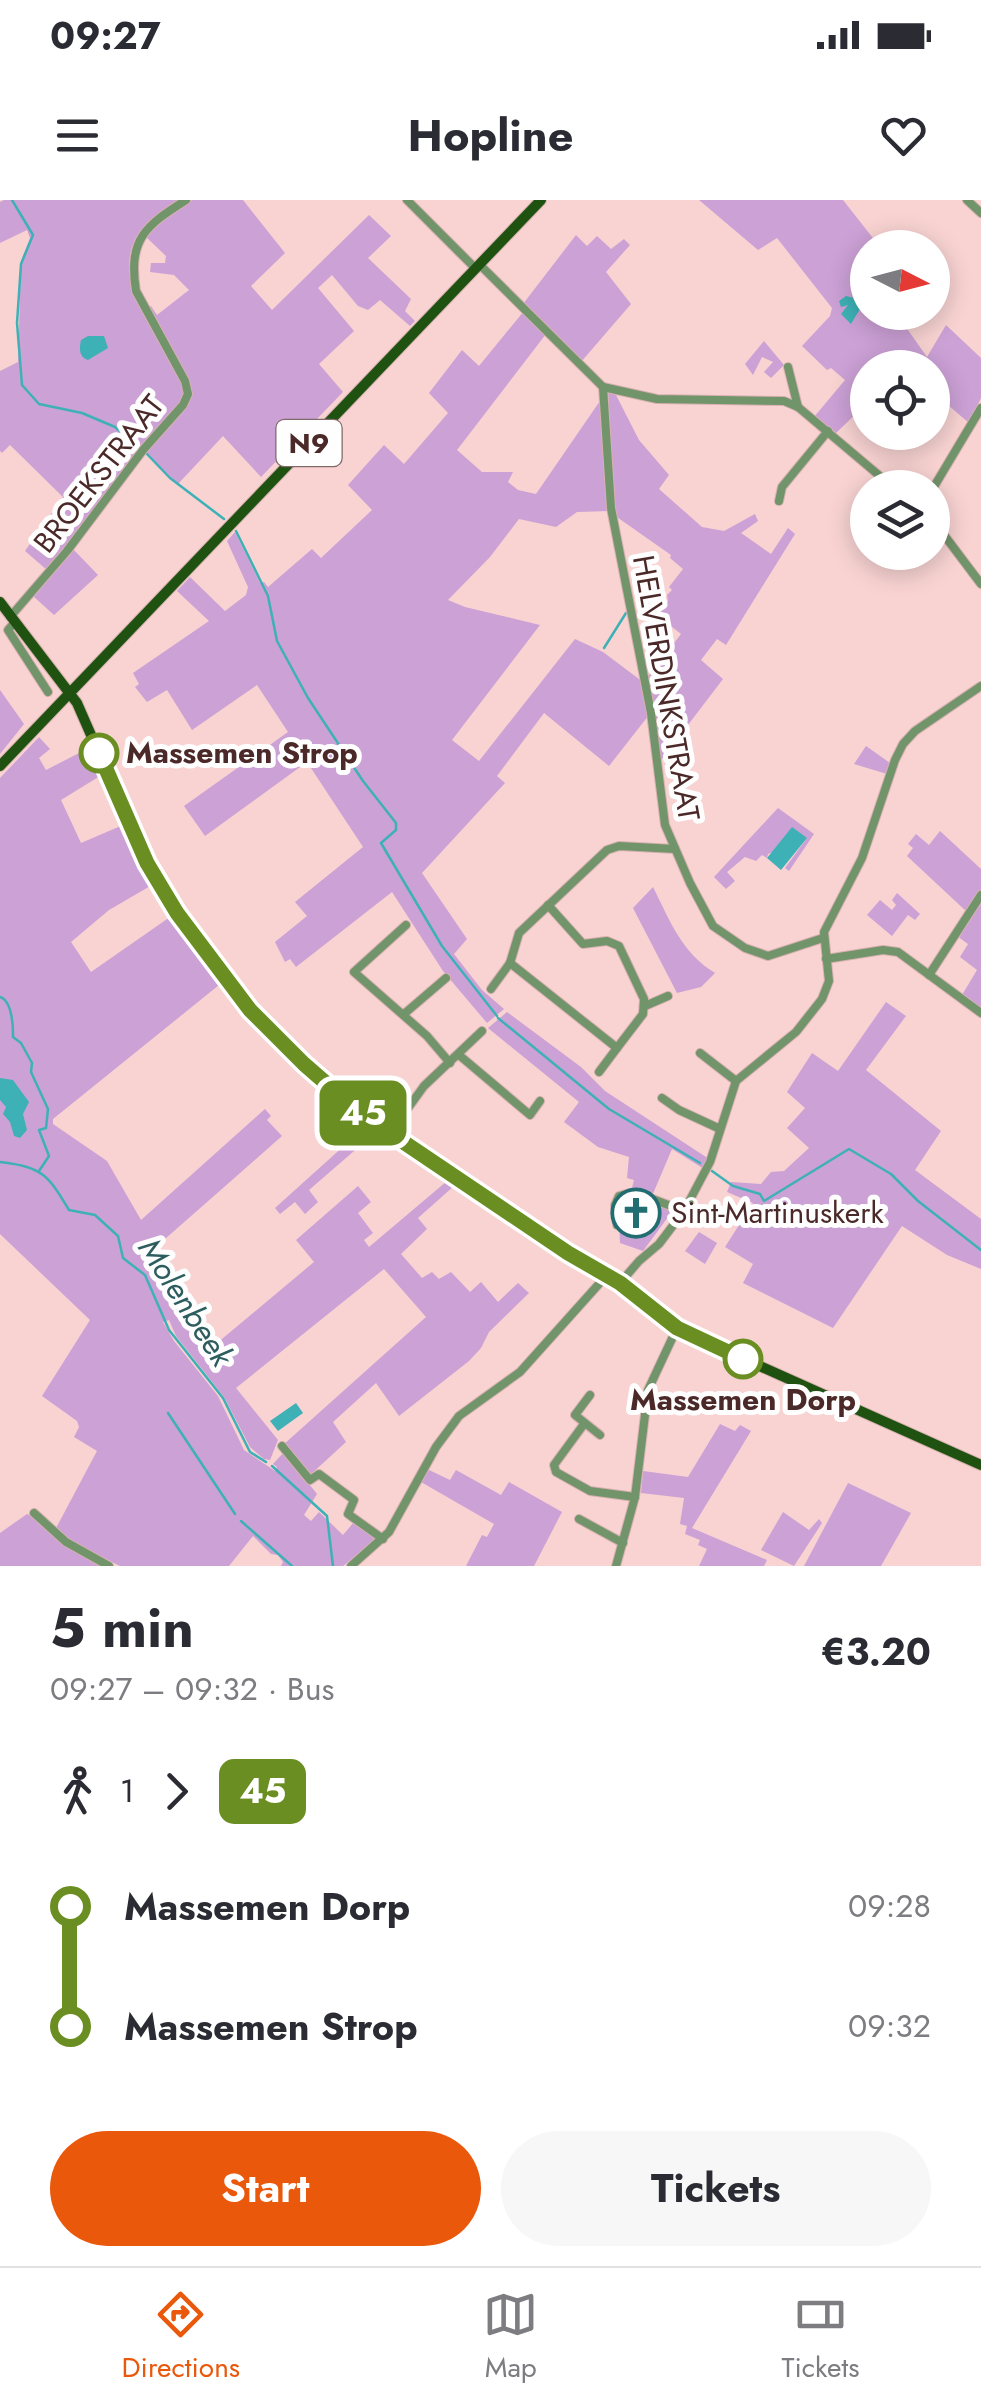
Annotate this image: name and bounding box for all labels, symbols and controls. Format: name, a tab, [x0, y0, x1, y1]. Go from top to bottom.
text: 09:27	[50, 8, 161, 63]
text: Hopline	[408, 103, 573, 168]
icon: menu	[50, 108, 105, 163]
icon: heart	[876, 108, 931, 163]
north arrow	[850, 230, 950, 330]
map controls	[850, 230, 950, 570]
button: locate	[850, 350, 950, 450]
street label: BROEKSTRAAT	[23, 385, 174, 562]
road number: N9	[276, 420, 342, 466]
button: layers	[850, 470, 950, 570]
street label: HELVERDINKSTRAAT	[622, 552, 711, 824]
place label: Massemen Strop	[126, 731, 358, 774]
marker: Massemen Strop	[80, 734, 118, 772]
line badge: 45	[318, 1080, 408, 1146]
text: 45	[339, 1088, 387, 1138]
church icon: Sint-Martinuskerk	[610, 1187, 662, 1239]
place label: Sint-Martinuskerk	[671, 1191, 885, 1234]
water label: Molenbeek	[127, 1229, 245, 1376]
marker: Massemen Dorp	[724, 1340, 762, 1378]
place label: Massemen Dorp	[630, 1378, 856, 1421]
text: 5 min	[50, 1588, 194, 1668]
text: €3.20	[821, 1624, 931, 1679]
text: 09:27 – 09:32 · Bus	[50, 1666, 334, 1712]
icon: walk	[50, 1764, 105, 1819]
icon: forward	[149, 1764, 204, 1819]
text: 45	[239, 1766, 286, 1816]
text: 1	[120, 1768, 134, 1814]
text: Massemen Dorp	[124, 1879, 410, 1934]
text: 09:28	[848, 1883, 931, 1929]
text: Massemen Strop	[124, 1999, 418, 2054]
text: 09:32	[848, 2003, 931, 2049]
button: Start	[50, 2131, 481, 2246]
button: Tickets	[501, 2131, 931, 2246]
tab: Directions	[122, 2287, 240, 2388]
tab: Map	[483, 2287, 538, 2388]
tab: Tickets	[781, 2287, 859, 2388]

